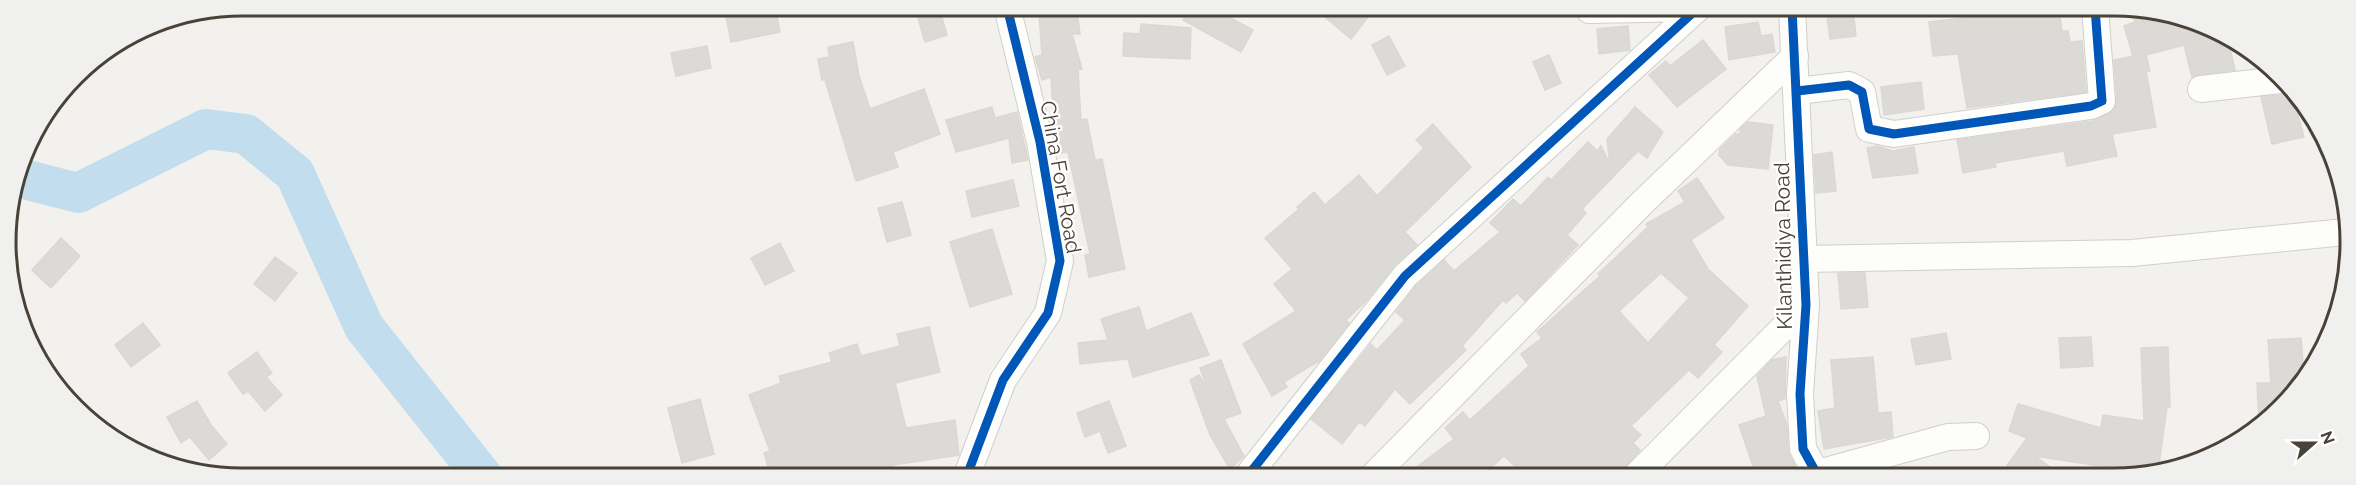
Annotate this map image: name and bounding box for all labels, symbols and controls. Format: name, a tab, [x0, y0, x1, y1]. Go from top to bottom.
street label: China Fort Road	[1035, 99, 1087, 255]
street label: Kilanthidiya Road	[1769, 162, 1797, 330]
north arrow	[2284, 413, 2344, 473]
text: N	[2316, 429, 2339, 447]

